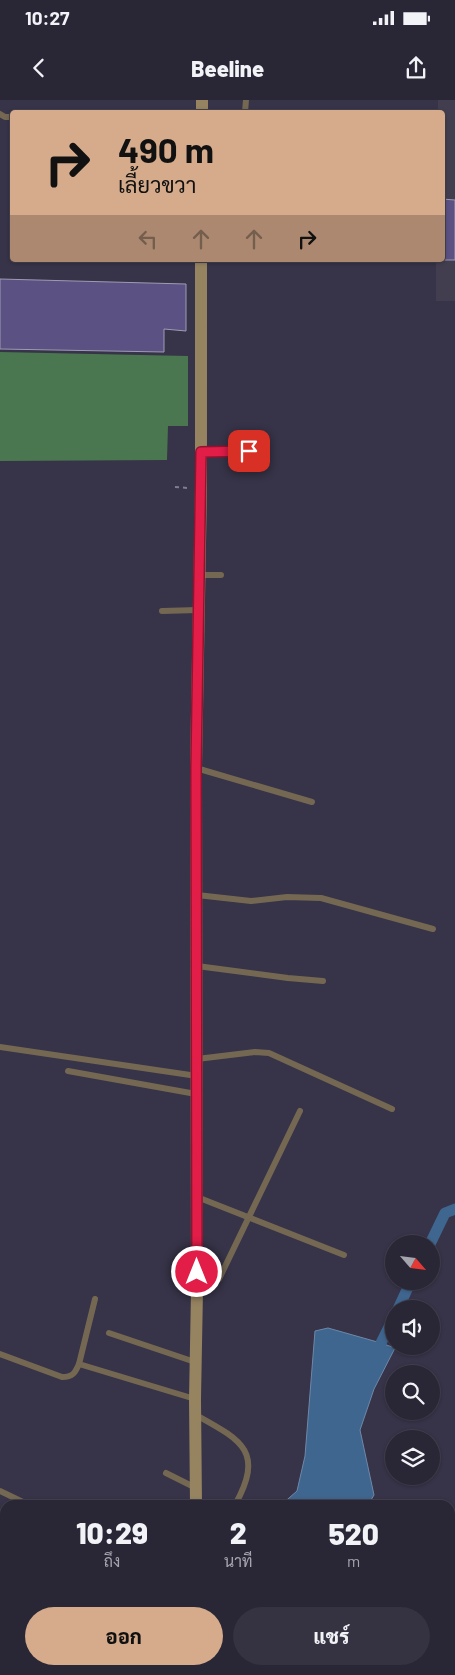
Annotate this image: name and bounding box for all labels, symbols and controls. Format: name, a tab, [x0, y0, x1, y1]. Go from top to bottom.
text: 10:27	[25, 6, 70, 29]
icon: back	[25, 54, 53, 82]
icon: share	[402, 54, 430, 82]
text: Beeline	[191, 55, 264, 81]
text: 490 m	[118, 128, 214, 170]
icon: right	[35, 130, 100, 195]
text: เลี้ยวขวา	[118, 171, 196, 197]
icon: left	[134, 225, 162, 253]
icon: ahead	[187, 225, 215, 253]
icon: ahead	[240, 225, 268, 253]
icon: right	[293, 225, 321, 253]
pin	[228, 430, 270, 472]
icon: arrive	[235, 437, 263, 465]
north arrow	[385, 1235, 440, 1290]
map controls	[385, 1235, 440, 1485]
position arrow	[170, 1245, 222, 1297]
button: sound	[385, 1300, 440, 1355]
button: search	[385, 1365, 440, 1420]
button: layers	[385, 1430, 440, 1485]
text: 10:29	[76, 1514, 148, 1550]
text: 2	[230, 1514, 247, 1550]
text: 520	[328, 1515, 379, 1551]
text: ถึง	[104, 1551, 120, 1570]
text: นาที	[224, 1551, 252, 1570]
text: m	[347, 1551, 360, 1570]
button: ออก	[25, 1607, 223, 1665]
button: แชร์	[233, 1607, 430, 1665]

